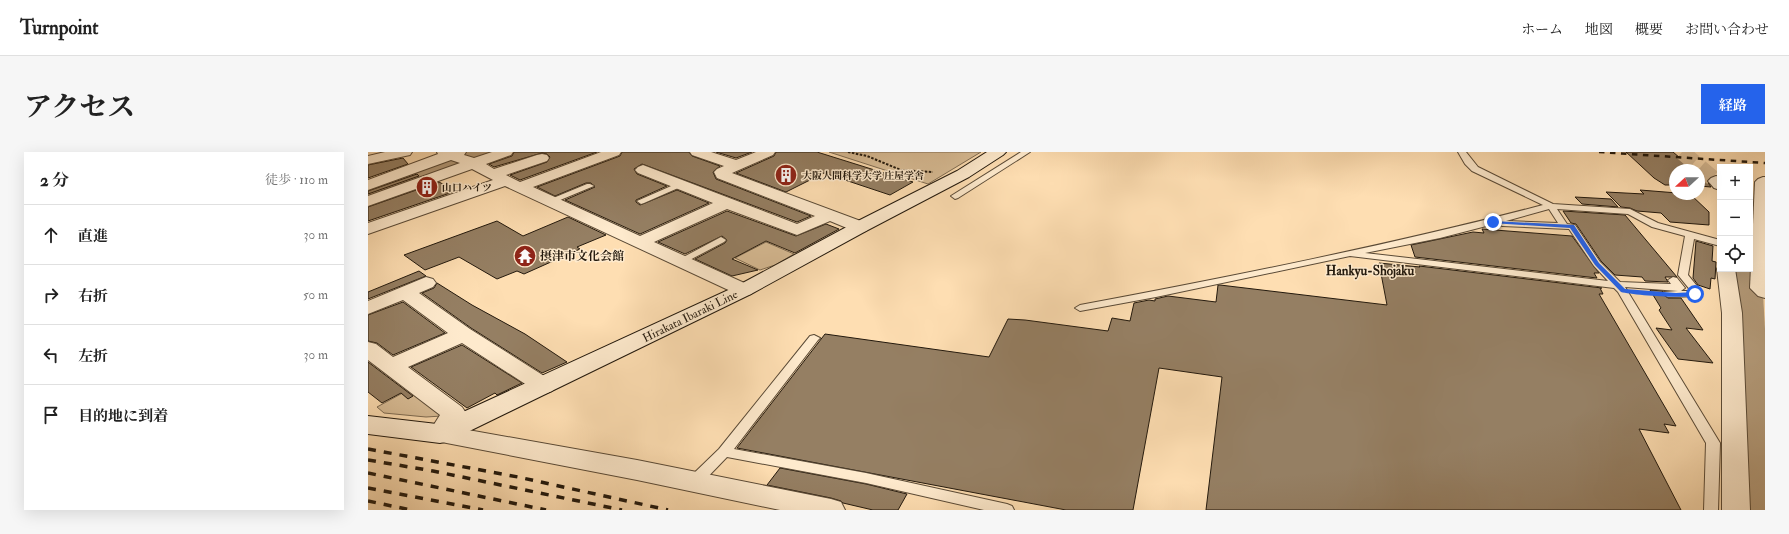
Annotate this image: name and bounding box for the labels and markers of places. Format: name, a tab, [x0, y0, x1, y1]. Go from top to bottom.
building icon: 大阪人間科学大学 庄屋学舎	[773, 162, 799, 188]
place label: 大阪人間科学大学 庄屋学舎	[802, 170, 924, 182]
building icon: 山口ハイツ	[414, 174, 440, 200]
place label: 山口ハイツ	[442, 182, 492, 194]
temple icon: 摂津市文化会館	[512, 243, 538, 269]
place label: 摂津市文化会館	[540, 249, 624, 264]

